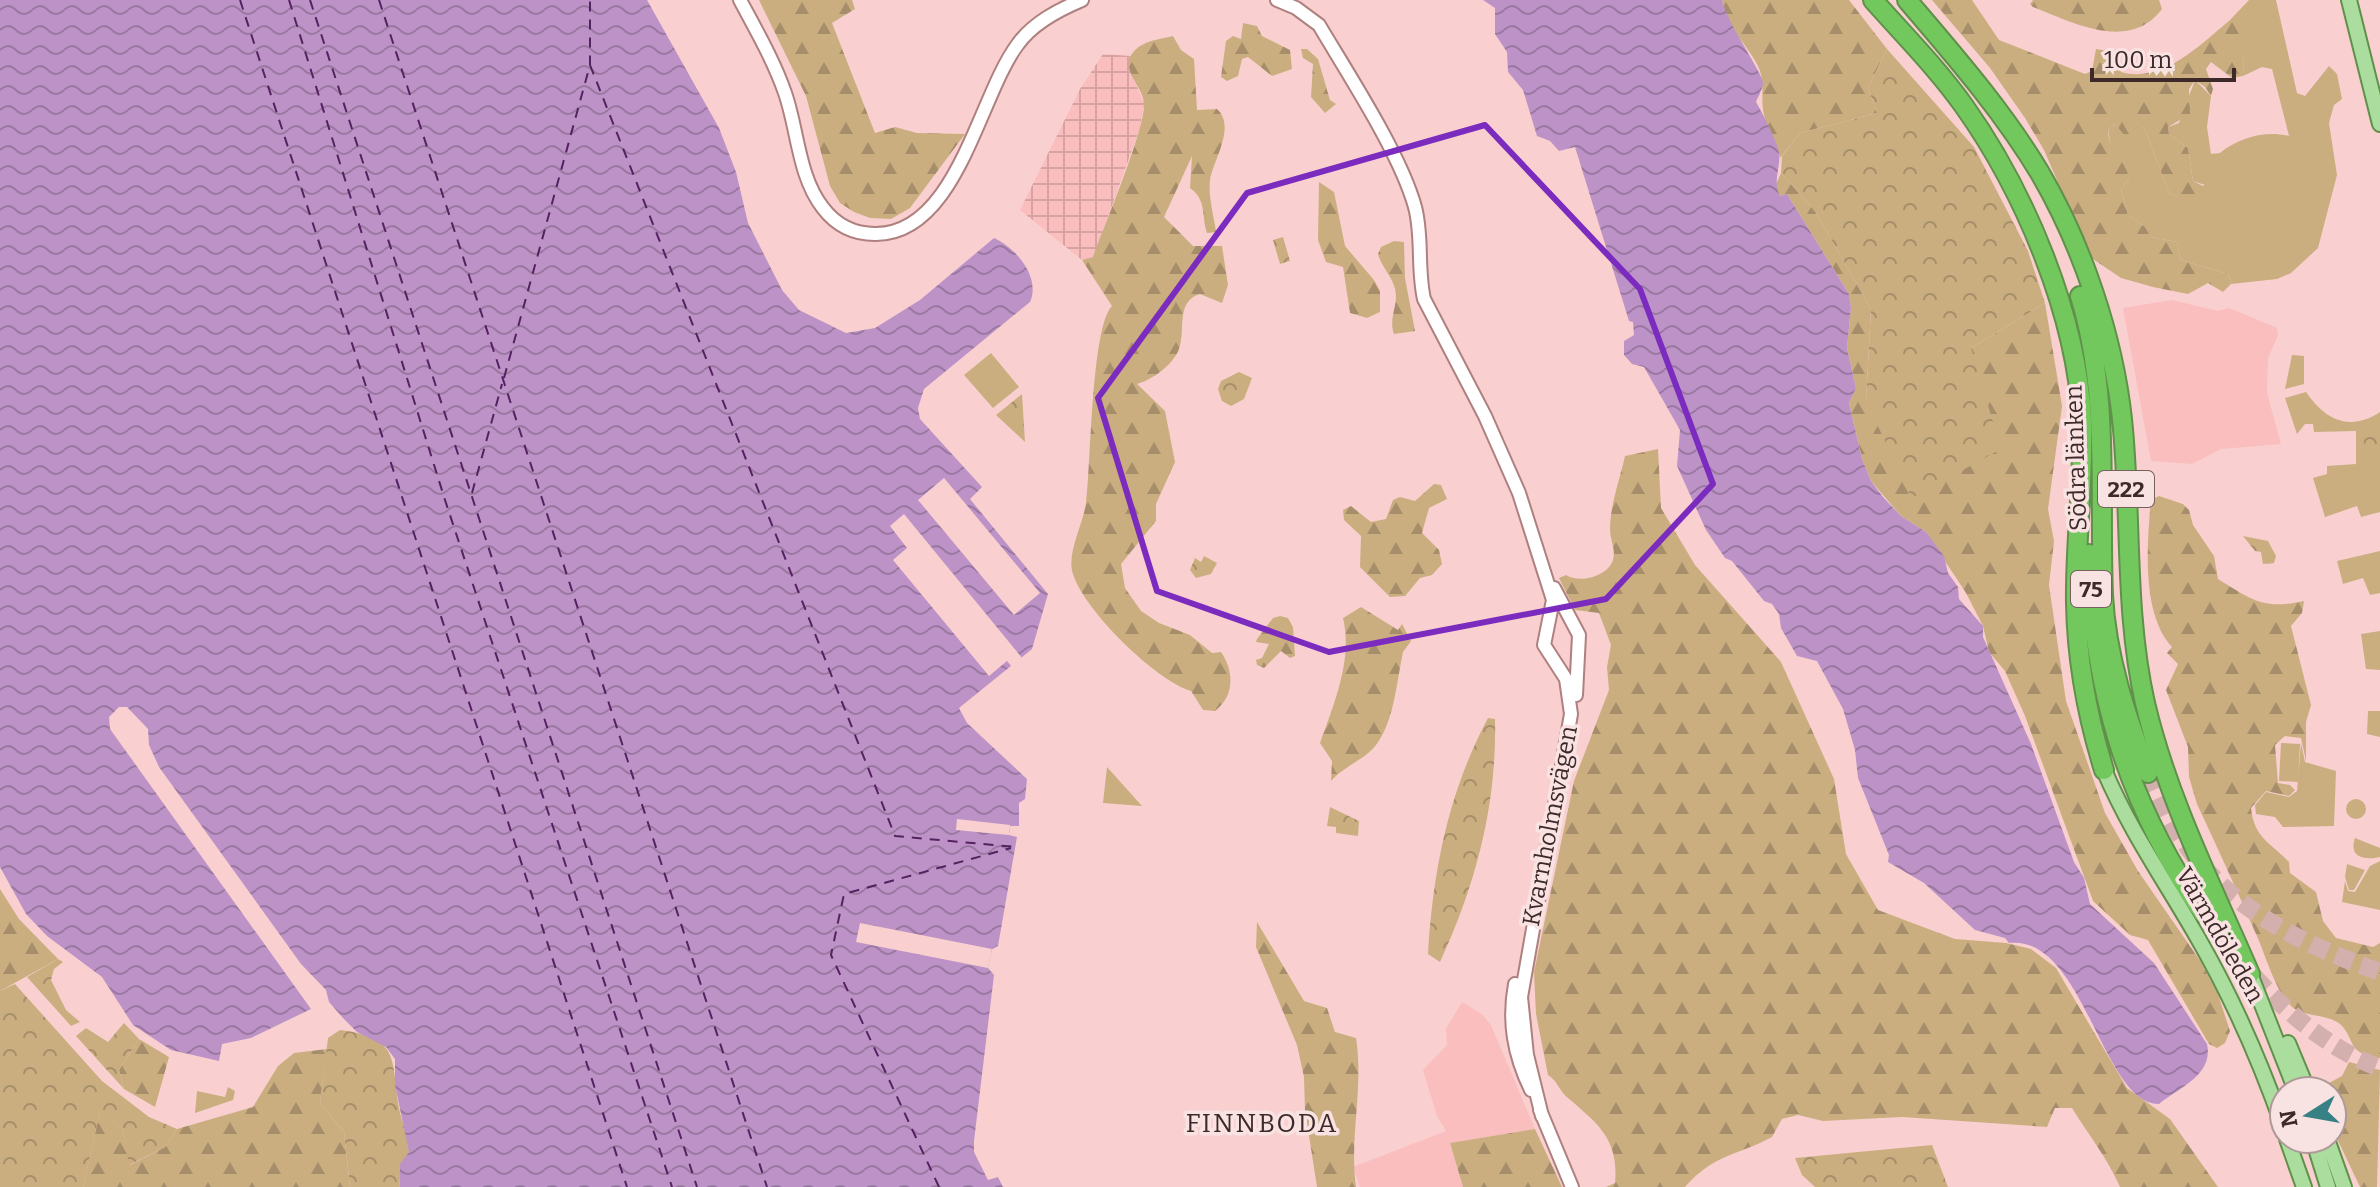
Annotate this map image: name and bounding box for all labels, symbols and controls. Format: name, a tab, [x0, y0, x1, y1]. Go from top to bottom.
scale bar	[2092, 32, 2234, 82]
text: 100 m	[2104, 46, 2172, 74]
street label: Södra länken	[2059, 385, 2093, 531]
road number: 222	[2098, 471, 2154, 507]
road number: 75	[2071, 571, 2111, 607]
street label: Kvarnholmsvägen	[1517, 724, 1583, 928]
street label: Värmdöleden	[2170, 862, 2270, 1008]
north arrow	[2268, 1075, 2348, 1155]
district label: FINNBODA	[1186, 1108, 1338, 1139]
text: N	[2274, 1108, 2304, 1130]

